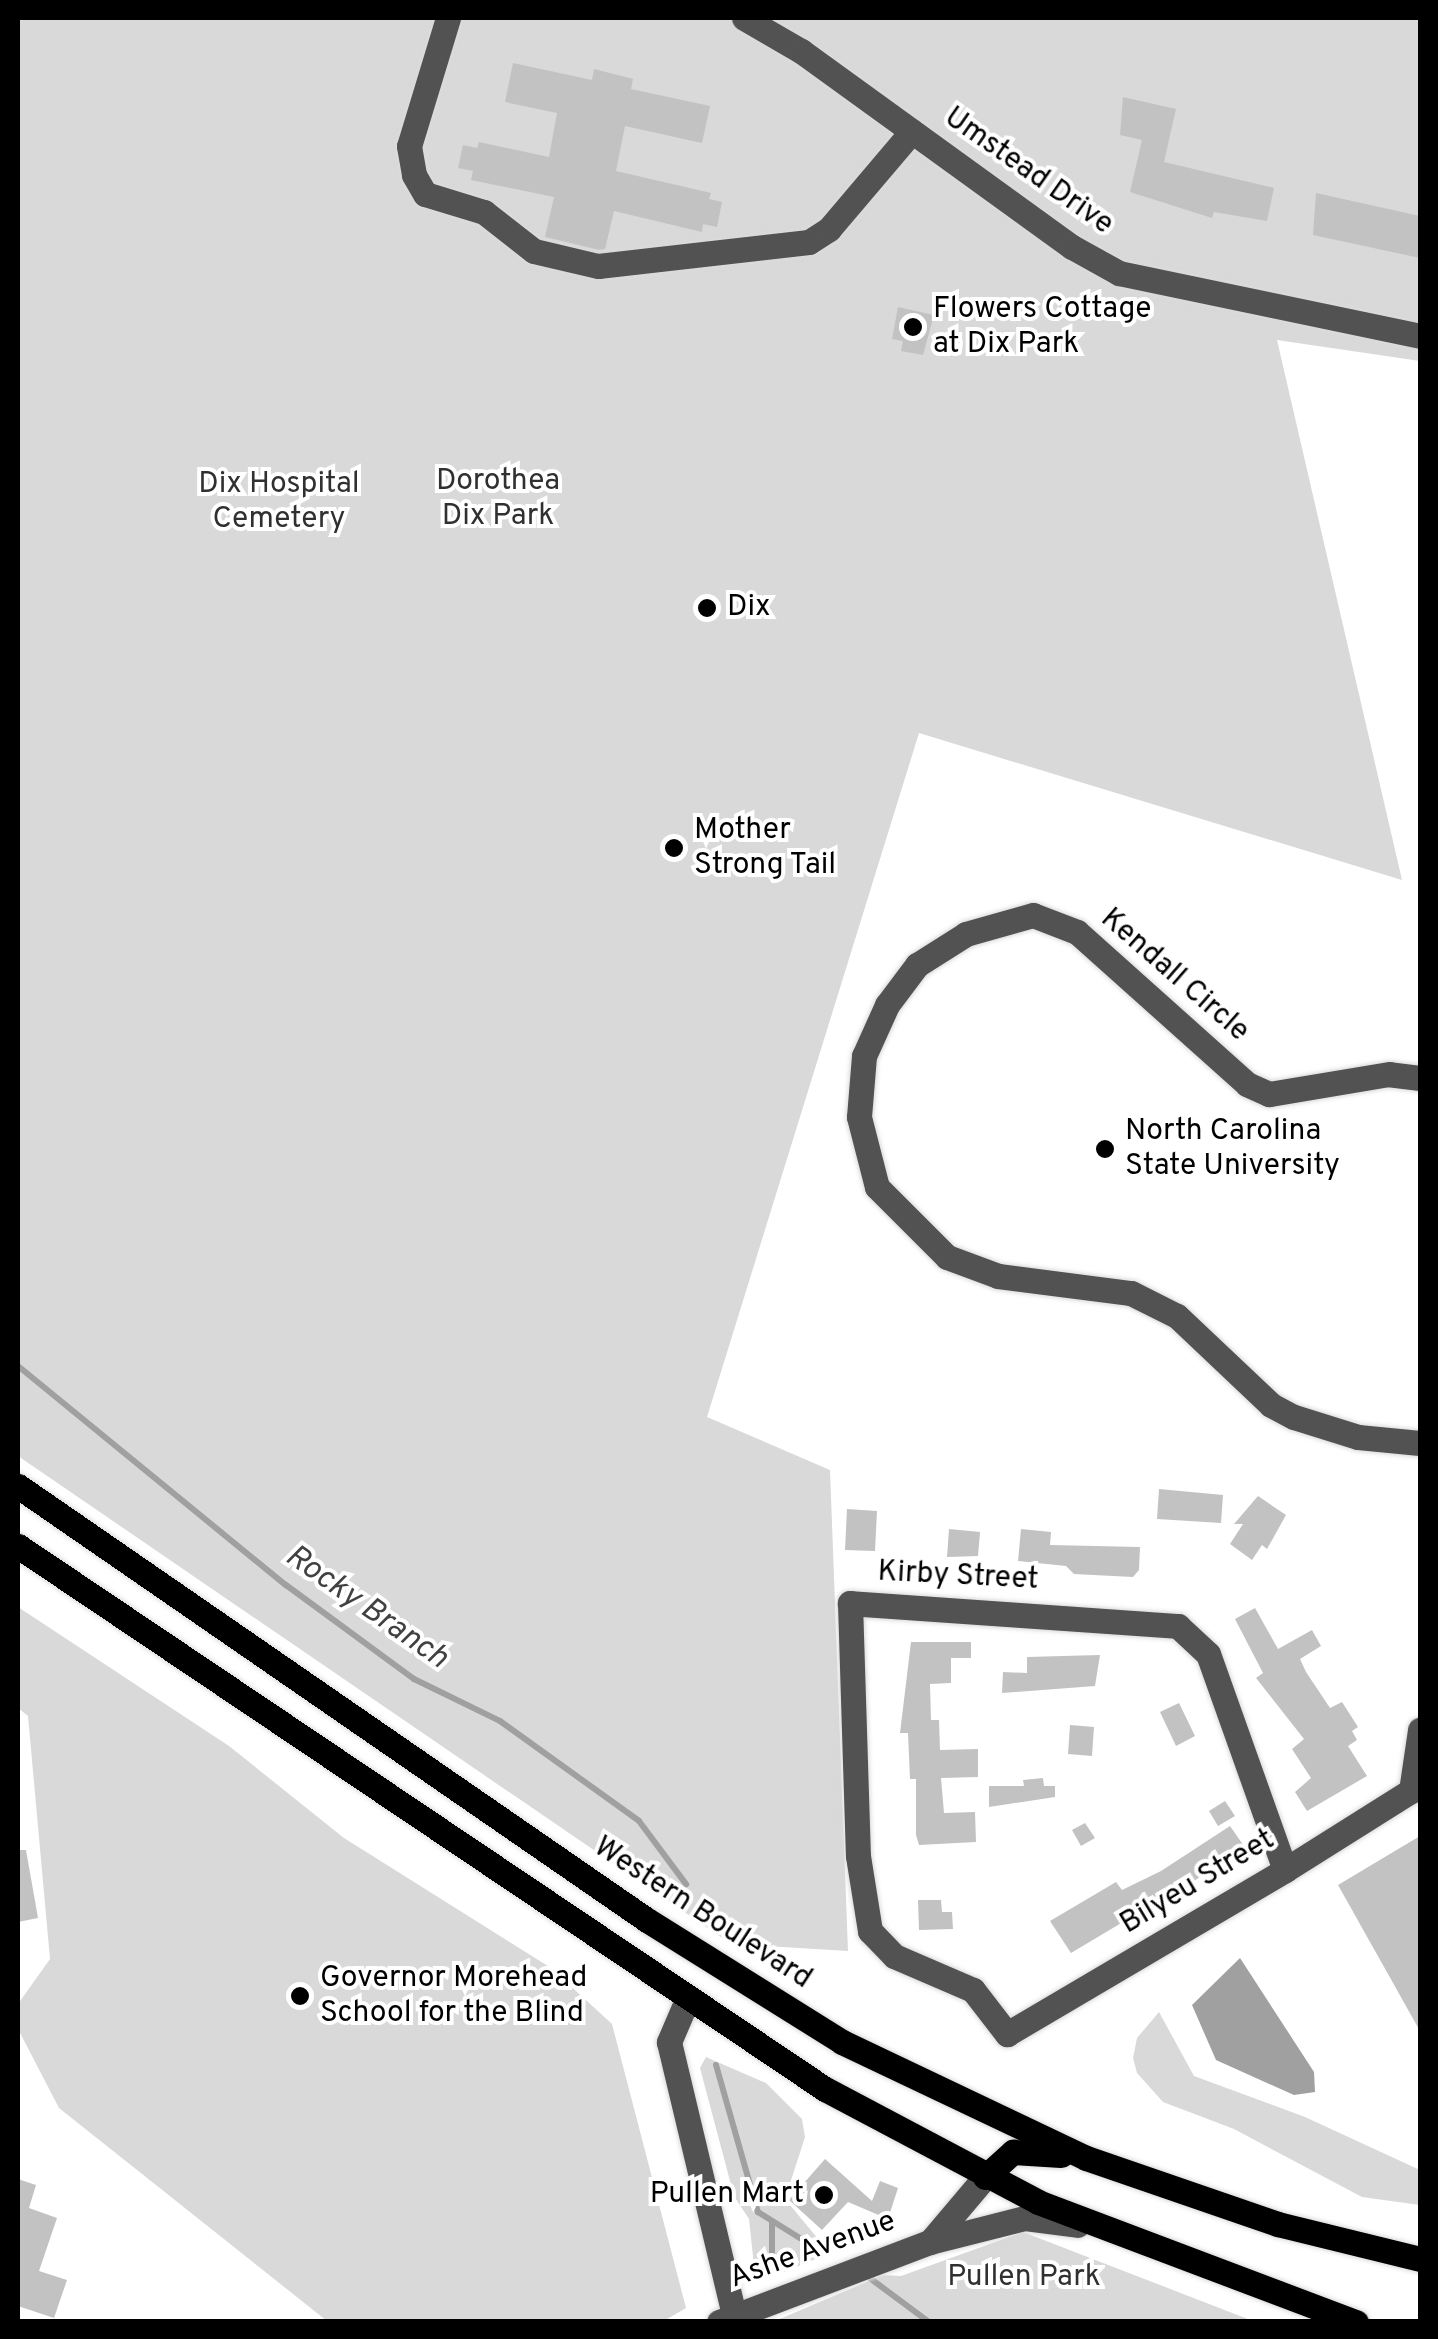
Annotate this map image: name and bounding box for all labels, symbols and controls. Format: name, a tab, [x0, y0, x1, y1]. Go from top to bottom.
street label: Umstead Drive	[937, 100, 1119, 244]
place label: Flowers Cottage at Dix Park	[933, 292, 1151, 362]
marker: Flowers Cottage at Dix Park	[902, 316, 924, 338]
park label: Dorothea Dix Park	[436, 464, 560, 534]
park label: Dix Hospital Cemetery	[198, 467, 360, 538]
place label: Dix	[727, 590, 771, 626]
marker: Dix	[696, 597, 718, 619]
place label: Mother Strong Tail	[694, 813, 837, 884]
marker: Mother Strong Tail	[663, 837, 685, 859]
street label: Kendall Circle	[1092, 902, 1256, 1050]
place label: North Carolina State University	[1125, 1114, 1340, 1184]
marker: North Carolina State University	[1094, 1138, 1116, 1160]
water label: Rocky Branch	[277, 1538, 455, 1678]
street label: Kirby Street	[877, 1555, 1039, 1599]
street label: Bilyeu Street	[1114, 1823, 1282, 1943]
street label: Western Boulevard	[586, 1830, 818, 1998]
place label: Governor Morehead School for the Blind	[320, 1961, 587, 2032]
marker: Governor Morehead School for the Blind	[289, 1985, 311, 2007]
place label: Pullen Mart	[650, 2177, 804, 2213]
marker: Pullen Mart	[813, 2184, 835, 2206]
street label: Ashe Avenue	[725, 2204, 901, 2298]
park label: Pullen Park	[947, 2260, 1101, 2296]

